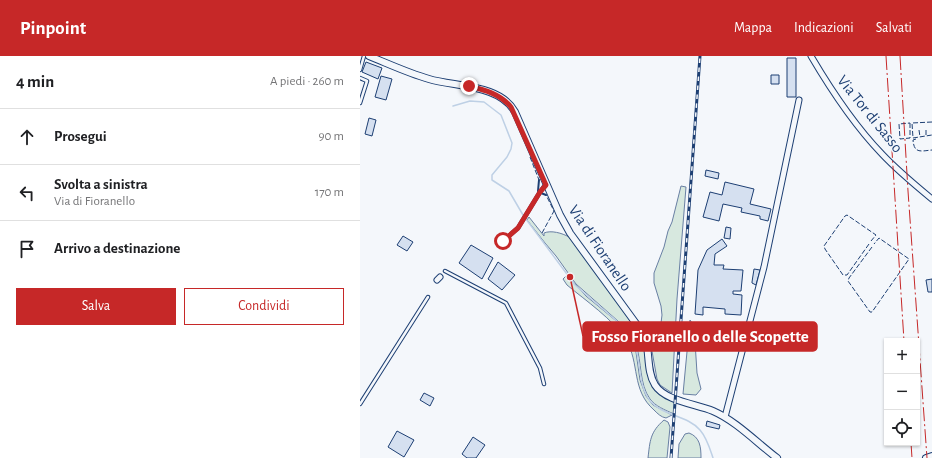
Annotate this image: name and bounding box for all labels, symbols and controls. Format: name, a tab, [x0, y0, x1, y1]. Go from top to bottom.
text: Pinpoint	[20, 19, 86, 38]
text: Mappa	[734, 21, 772, 35]
text: Indicazioni	[794, 21, 854, 35]
text: Salvati	[876, 21, 912, 35]
street label: Via Tor di Sasso	[834, 72, 906, 156]
text: 4 min	[16, 73, 54, 90]
text: A piedi · 260 m	[270, 75, 344, 88]
route end	[460, 77, 478, 95]
icon: ahead	[16, 126, 38, 148]
text: Prosegui	[54, 129, 107, 144]
text: 90 m	[318, 130, 344, 143]
text: Svolta a sinistra	[54, 177, 148, 192]
icon: left	[16, 182, 38, 204]
text: 170 m	[315, 186, 344, 199]
text: Via di Fioranello	[54, 195, 135, 208]
street label: Via di Fioranello	[565, 202, 635, 294]
route start	[494, 232, 512, 250]
icon: arrive	[16, 238, 38, 260]
text: Arrivo a destinazione	[54, 241, 180, 256]
button: Salva	[16, 288, 176, 325]
button: Condividi	[184, 288, 344, 325]
callout: Fosso Fioranello o delle Scopette	[583, 322, 817, 351]
text: Fosso Fioranello o delle Scopette	[591, 328, 809, 345]
map controls	[884, 338, 920, 446]
button: +	[884, 338, 920, 374]
button: −	[884, 374, 920, 410]
button: locate	[884, 410, 920, 446]

